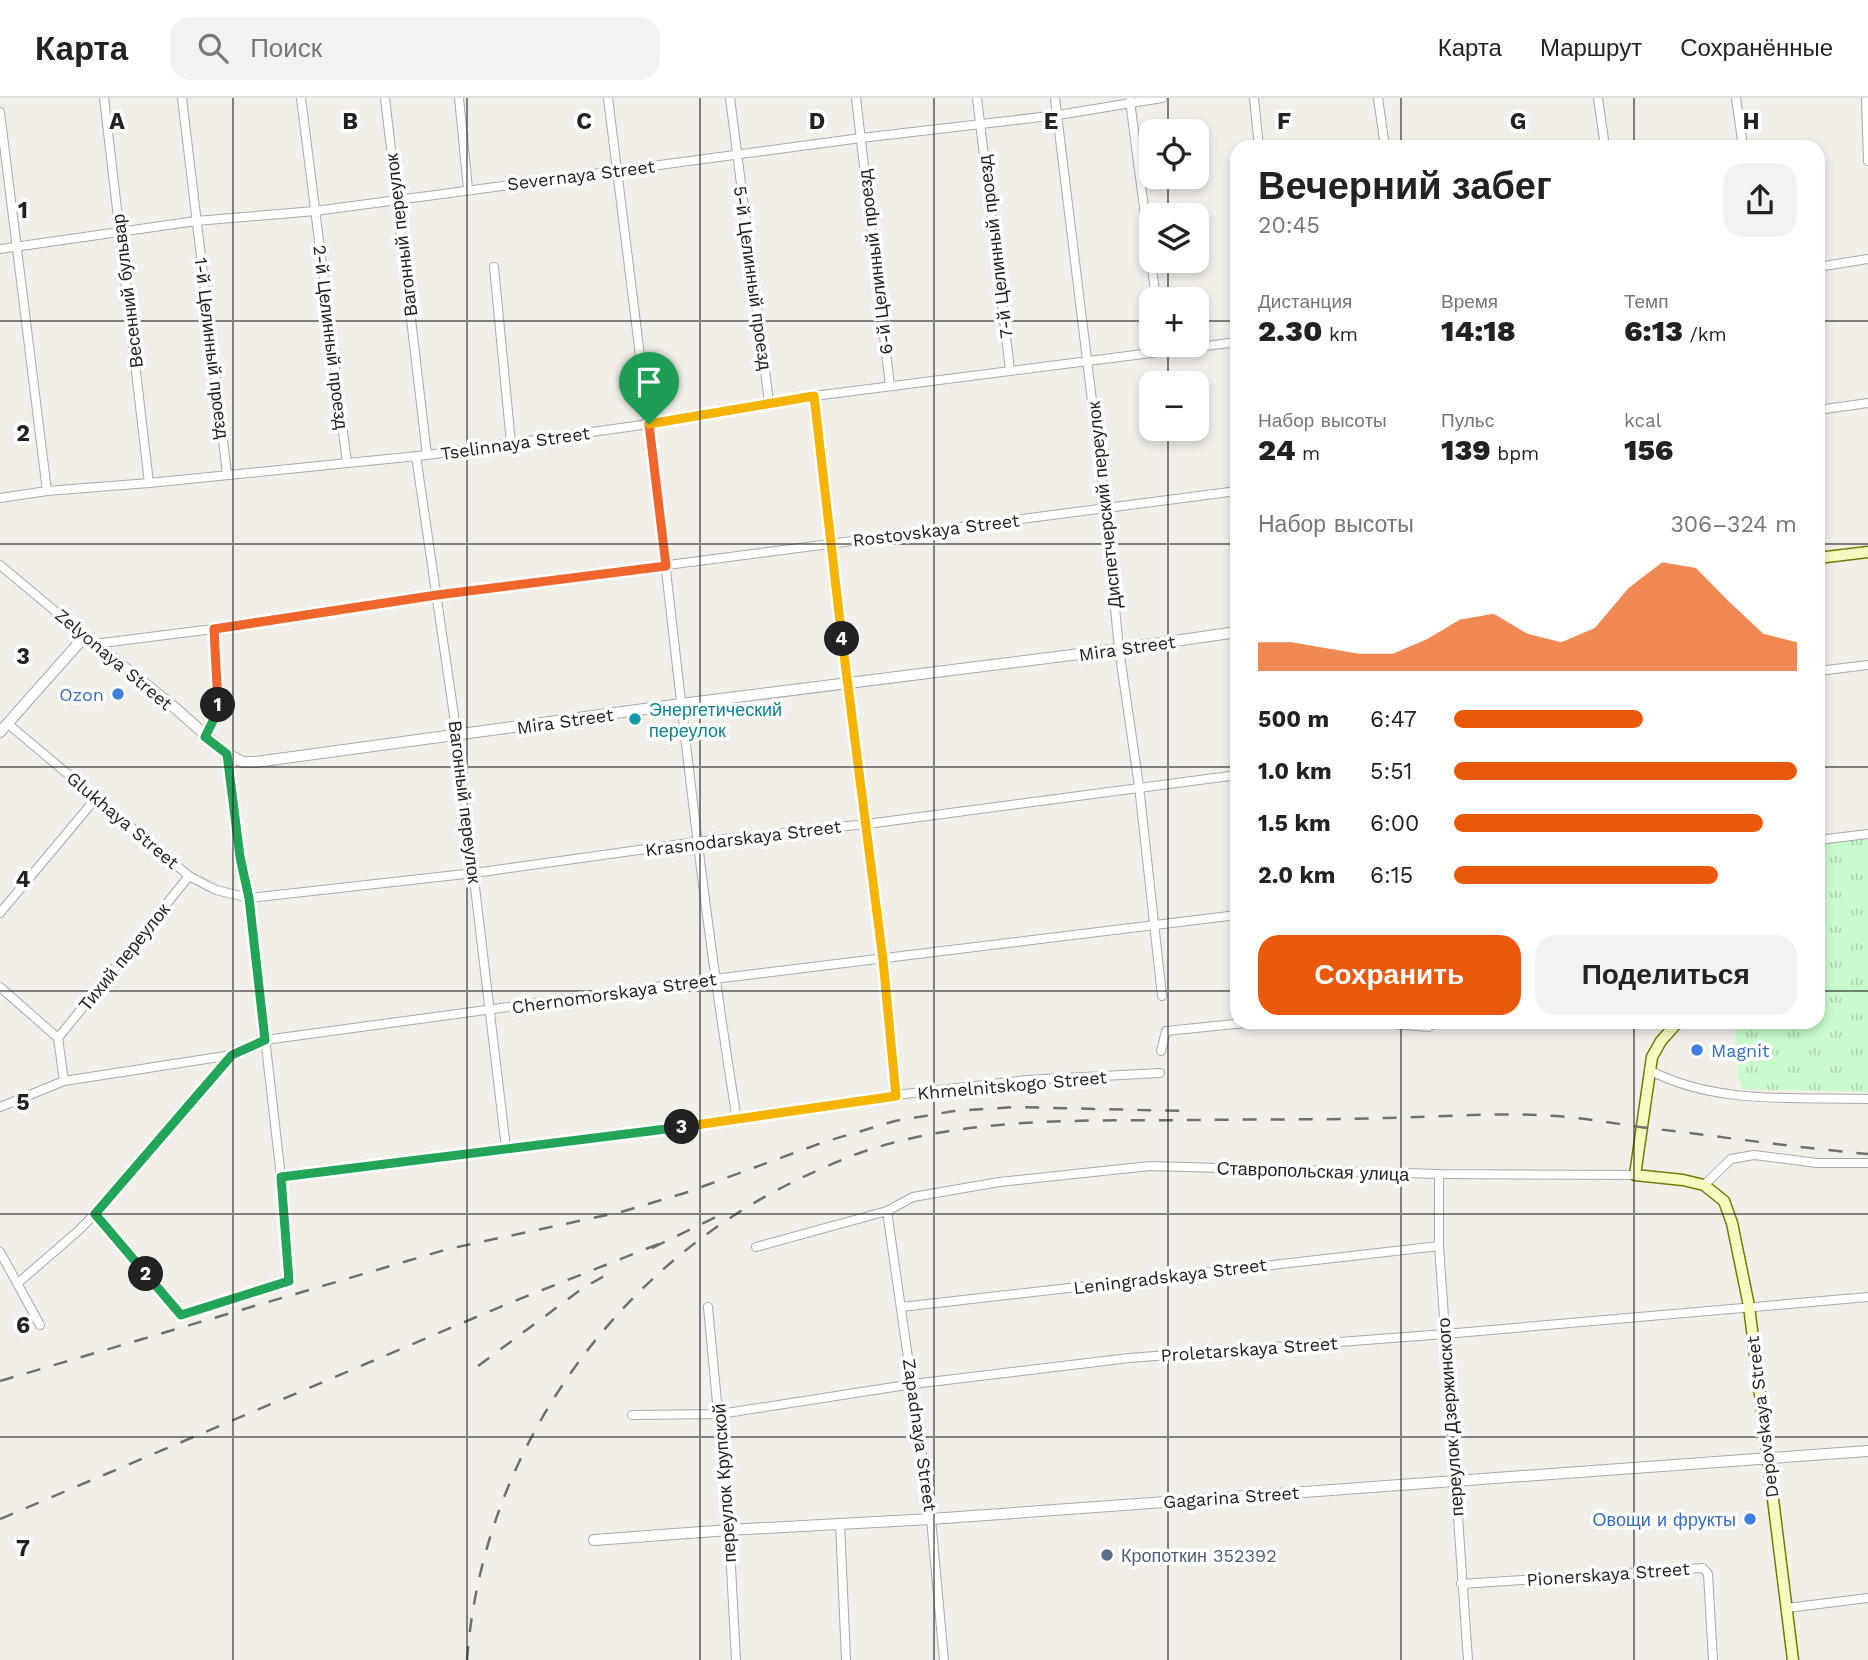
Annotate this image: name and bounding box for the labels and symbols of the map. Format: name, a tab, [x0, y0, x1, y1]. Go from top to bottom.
text: A	[109, 108, 125, 135]
text: B	[342, 108, 358, 135]
text: C	[576, 108, 592, 135]
text: D	[809, 108, 825, 135]
text: E	[1044, 108, 1058, 135]
text: F	[1277, 108, 1291, 135]
text: G	[1510, 108, 1526, 135]
text: H	[1742, 108, 1760, 135]
street label: Вагонный переулок	[381, 152, 421, 318]
street label: 7-й Целинный проезд	[973, 154, 1017, 340]
street label: Severnaya Street	[506, 155, 657, 194]
street label: 6-й Целинный проезд	[853, 168, 897, 356]
street label: 5-й Целинный проезд	[730, 184, 776, 372]
text: 1	[18, 197, 28, 224]
street label: Весенний бульвар	[107, 213, 147, 369]
street label: 2-й Целинный проезд	[309, 244, 353, 431]
street label: 1-й Целинный проезд	[190, 256, 234, 440]
pin	[619, 352, 679, 424]
street label: Диспетчерский переулок	[1083, 400, 1125, 610]
text: 2	[16, 420, 30, 447]
street label: Tselinnaya Street	[439, 422, 591, 464]
street label: Rostovskaya Street	[851, 509, 1021, 551]
street label: Zelyonaya Street	[51, 604, 177, 714]
pin: 4	[824, 622, 860, 656]
street label: Mira Street	[1077, 631, 1177, 665]
text: 3	[16, 643, 30, 670]
place label: Ozon	[59, 684, 104, 705]
marker: Ozon	[110, 686, 126, 702]
pin: 1	[200, 688, 235, 722]
place label: Энергетический переулок	[649, 699, 782, 741]
street label: Mira Street	[515, 704, 615, 738]
marker: Энергетический переулок	[627, 711, 643, 727]
street label: Вагонный переулок	[445, 719, 485, 885]
street label: Glukhaya Street	[63, 767, 184, 873]
street label: Krasnodarskaya Street	[644, 816, 843, 860]
text: 4	[16, 866, 31, 893]
street label: Тихий переулок	[74, 899, 174, 1015]
street label: Chernomorskaya Street	[510, 968, 718, 1018]
place label: Magnit	[1711, 1040, 1770, 1061]
marker: Magnit	[1689, 1042, 1705, 1058]
street label: Khmelnitskogo Street	[916, 1066, 1108, 1104]
text: 5	[16, 1089, 30, 1116]
pin: 3	[664, 1110, 700, 1144]
street label: Ставропольская улица	[1216, 1157, 1411, 1185]
street label: Leningradskaya Street	[1072, 1254, 1268, 1298]
pin: 2	[128, 1256, 164, 1292]
text: 6	[16, 1312, 30, 1339]
street label: переулок Дзержинского	[1433, 1317, 1467, 1517]
street label: Proletarskaya Street	[1160, 1332, 1339, 1366]
street label: Depovskaya Street	[1742, 1334, 1782, 1499]
street label: Zapadnaya Street	[899, 1357, 941, 1513]
street label: переулок Крупской	[708, 1403, 740, 1563]
street label: Gagarina Street	[1162, 1482, 1300, 1512]
place label: Овощи и фрукты	[1593, 1509, 1736, 1530]
marker: Овощи и фрукты	[1742, 1511, 1758, 1527]
text: 7	[16, 1535, 30, 1562]
place label: Кропоткин 352392	[1121, 1545, 1277, 1566]
marker: Кропоткин 352392	[1099, 1547, 1115, 1563]
street label: Pionerskaya Street	[1526, 1558, 1691, 1590]

